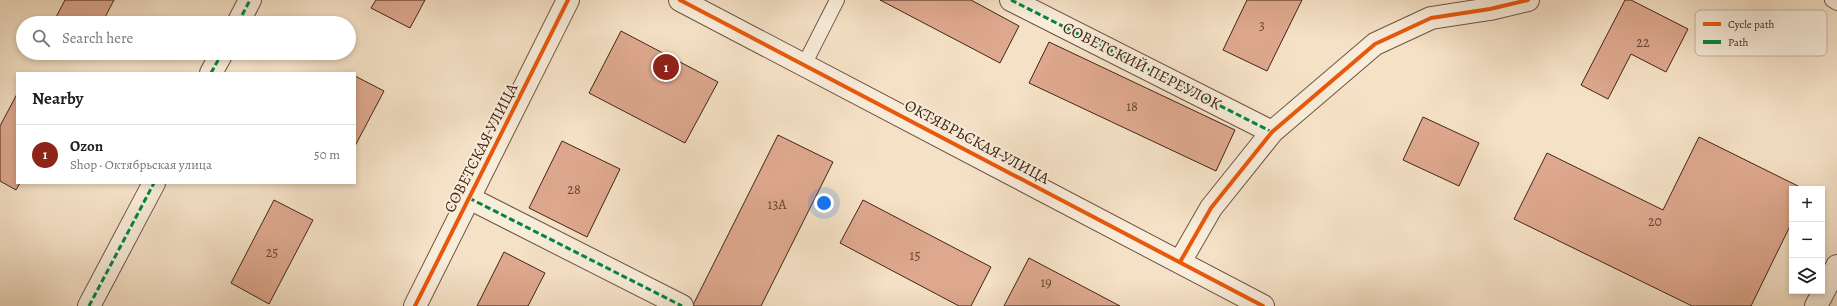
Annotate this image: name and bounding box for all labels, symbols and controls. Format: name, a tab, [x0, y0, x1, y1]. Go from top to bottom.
legend	[1695, 10, 1827, 56]
search box	[16, 16, 356, 60]
street label: СОВЕТСКИЙ ПЕРЕУЛОК	[1059, 16, 1226, 116]
house number: 3	[1259, 16, 1265, 35]
text: Cycle path	[1728, 17, 1775, 32]
icon: search	[30, 27, 52, 49]
text: Search here	[62, 28, 133, 48]
house number: 22	[1636, 33, 1650, 52]
text: Path	[1728, 35, 1749, 50]
pin: 1	[653, 52, 679, 82]
street label: СОВЕТСКАЯ УЛИЦА	[439, 79, 523, 216]
text: Nearby	[32, 87, 83, 110]
street label: ОКТЯБРЬСКАЯ УЛИЦА	[901, 94, 1054, 190]
house number: 18	[1126, 97, 1138, 116]
text: Ozon	[70, 136, 103, 156]
text: 1	[43, 146, 47, 163]
text: 50 m	[314, 146, 340, 163]
text: Shop · Октябрьская улица	[70, 156, 212, 173]
house number: 28	[567, 180, 581, 199]
map controls	[1789, 186, 1825, 294]
button: +	[1789, 186, 1825, 222]
your location	[814, 193, 834, 213]
house number: 13А	[768, 195, 787, 214]
house number: 20	[1648, 212, 1662, 231]
button: −	[1789, 222, 1825, 258]
house number: 25	[266, 243, 278, 262]
house number: 15	[910, 246, 920, 265]
button: layers	[1789, 258, 1825, 294]
house number: 19	[1040, 273, 1052, 292]

